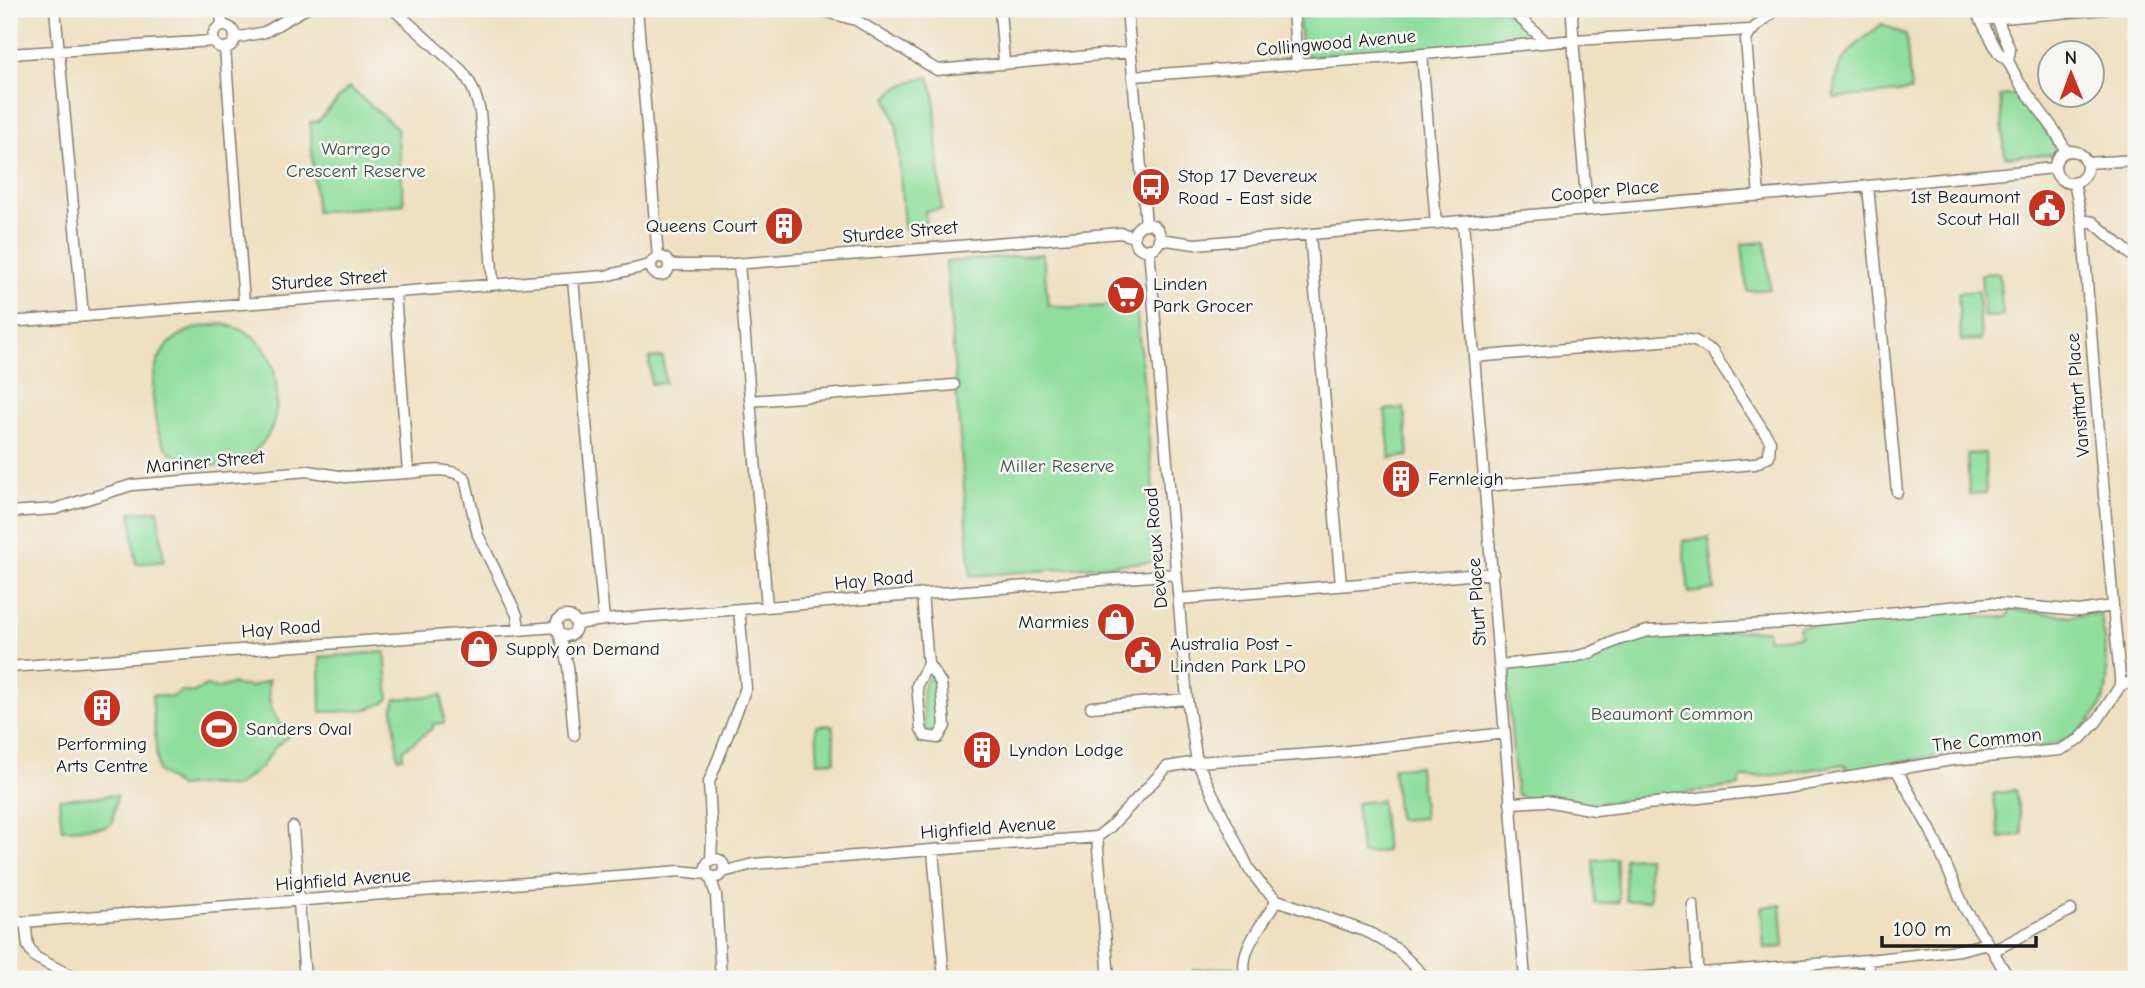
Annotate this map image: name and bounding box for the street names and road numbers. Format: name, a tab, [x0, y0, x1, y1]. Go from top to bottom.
street label: Collingwood Avenue	[1255, 25, 1417, 61]
street label: Cooper Place	[1550, 175, 1660, 207]
street label: Sturdee Street	[841, 216, 959, 248]
street label: Sturdee Street	[271, 265, 388, 295]
street label: Vansittart Place	[2062, 332, 2094, 458]
street label: Mariner Street	[145, 446, 266, 478]
street label: Devereux Road	[1140, 487, 1172, 609]
street label: Sturt Place	[1463, 557, 1491, 647]
street label: Hay Road	[833, 566, 915, 594]
street label: Hay Road	[241, 615, 321, 643]
street label: The Common	[1931, 723, 2043, 757]
street label: Highfield Avenue	[919, 812, 1057, 844]
street label: Highfield Avenue	[274, 864, 412, 896]

